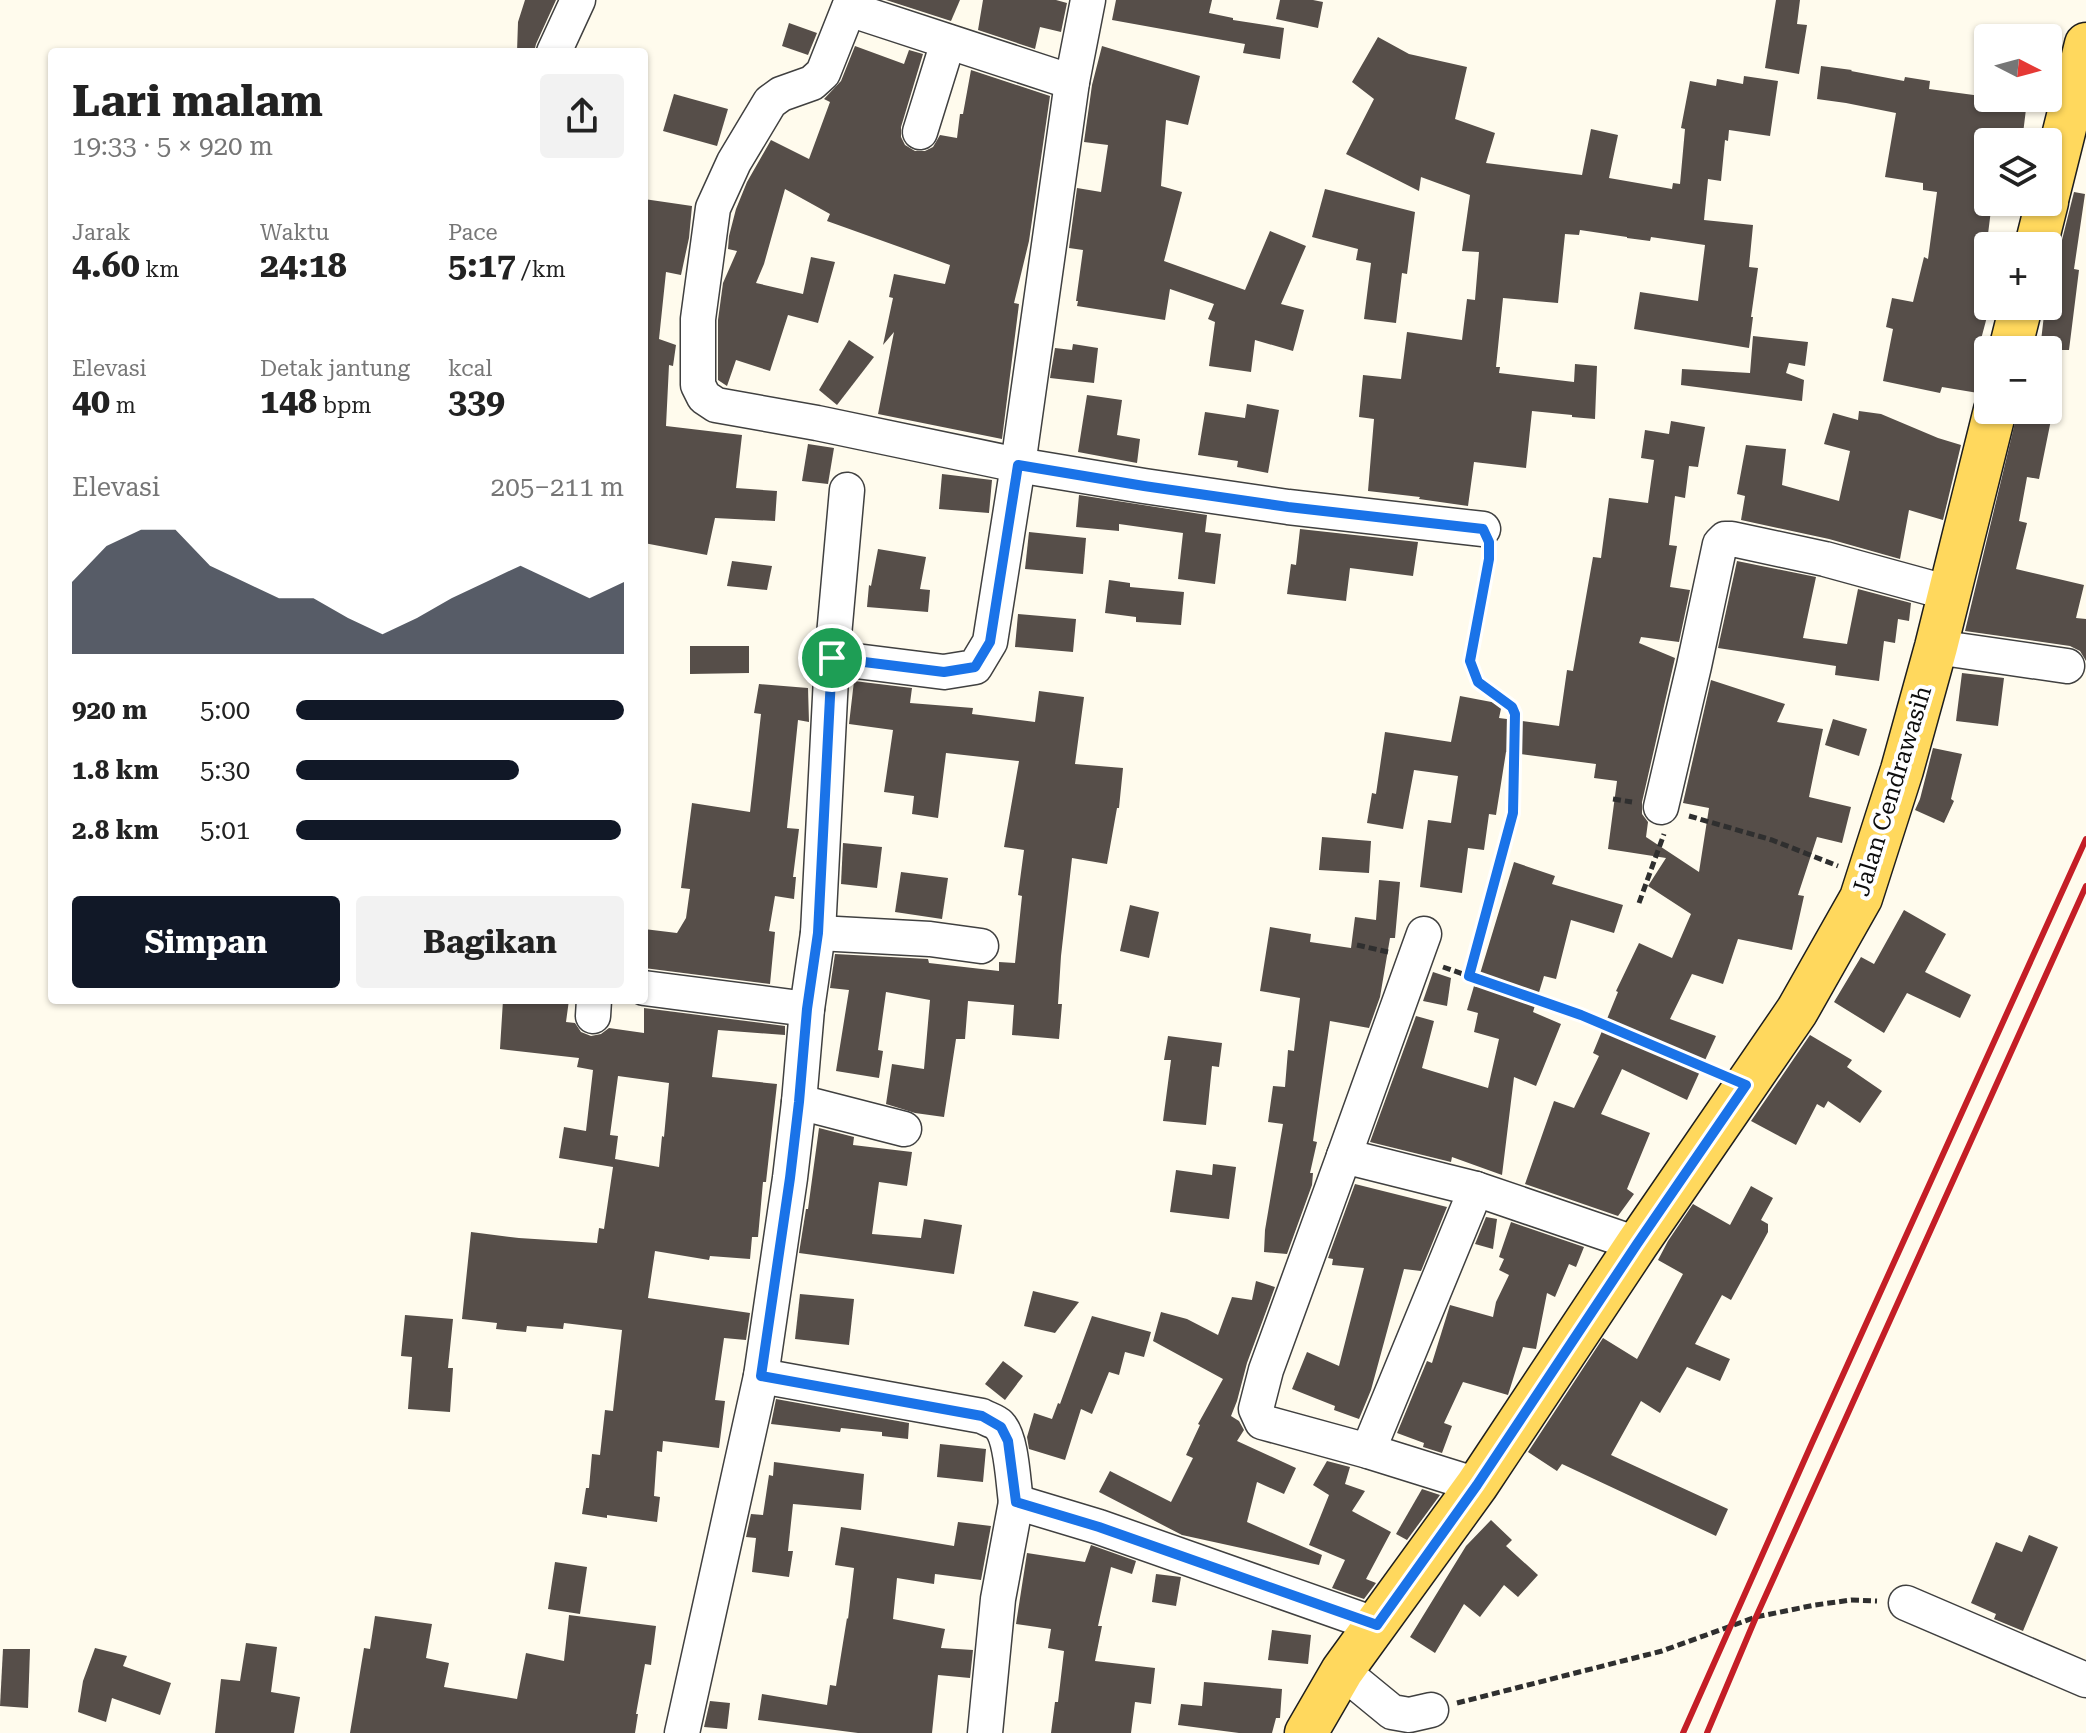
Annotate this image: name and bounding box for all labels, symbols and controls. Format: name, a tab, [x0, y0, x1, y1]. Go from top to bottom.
north arrow	[1974, 24, 2062, 112]
map controls	[1974, 24, 2062, 424]
button: share	[540, 74, 624, 158]
text: Lari malam	[72, 75, 323, 127]
button: layers	[1974, 128, 2062, 216]
text: 19:33 · 5 × 920 m	[72, 131, 273, 161]
text: Jarak	[72, 220, 131, 245]
text: Waktu	[260, 220, 329, 245]
text: Pace	[448, 220, 498, 245]
button: +	[1974, 232, 2062, 320]
text: 4.60	[72, 245, 140, 285]
text: 24:18	[260, 245, 347, 285]
text: 5:17	[448, 245, 516, 285]
text: km	[140, 257, 179, 282]
text: /km	[516, 257, 566, 282]
button: −	[1974, 336, 2062, 424]
text: Elevasi	[72, 356, 146, 381]
text: Detak jantung	[260, 356, 410, 381]
text: kcal	[448, 356, 492, 381]
text: 40	[72, 381, 110, 421]
text: 148	[260, 381, 317, 421]
text: 339	[448, 381, 505, 421]
text: m	[110, 393, 136, 418]
text: bpm	[317, 393, 371, 418]
text: Elevasi	[72, 472, 160, 502]
text: 205–211 m	[491, 472, 624, 502]
pin	[798, 624, 866, 692]
icon: arrive	[810, 636, 854, 680]
street label: Jalan Cendrawasih	[1847, 682, 1937, 900]
text: 920 m	[72, 695, 147, 725]
text: 5:00	[200, 695, 250, 725]
text: 1.8 km	[72, 755, 159, 785]
text: 5:30	[200, 755, 250, 785]
text: 2.8 km	[72, 815, 159, 845]
text: 5:01	[200, 815, 250, 845]
button: Simpan	[72, 896, 340, 988]
button: Bagikan	[356, 896, 624, 988]

